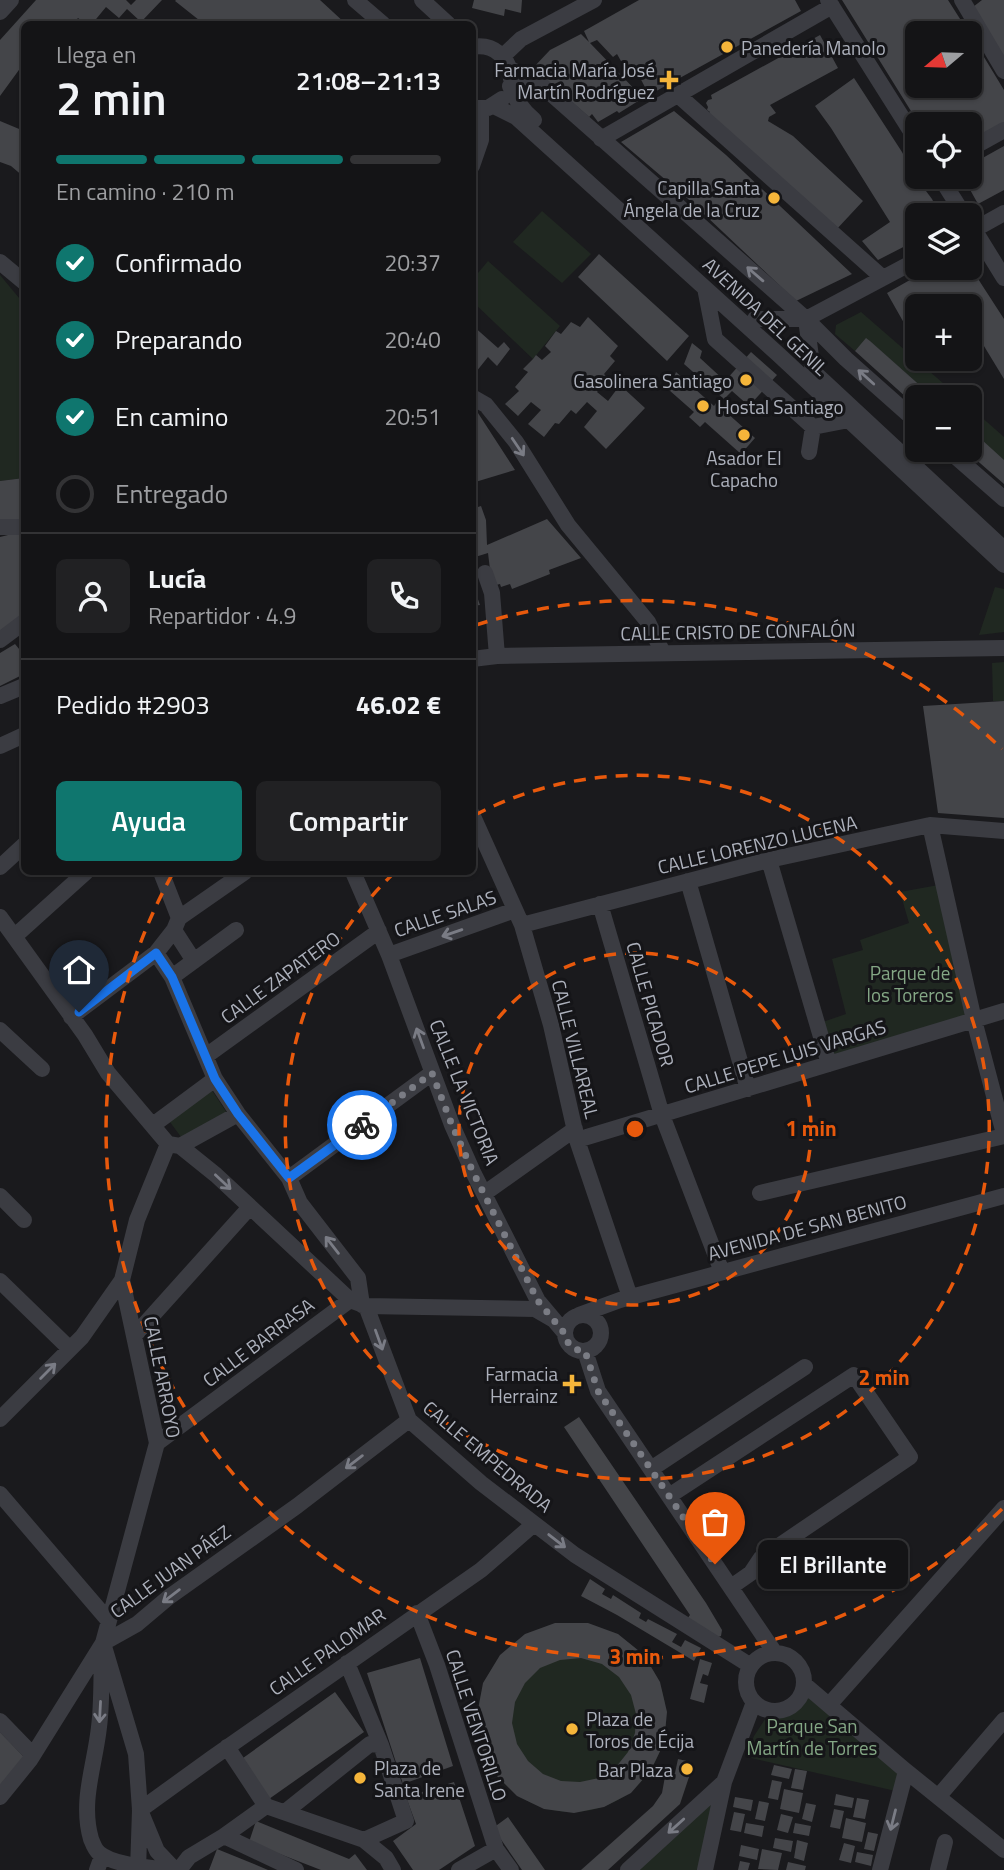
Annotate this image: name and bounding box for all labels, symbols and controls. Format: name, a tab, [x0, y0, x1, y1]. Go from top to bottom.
north arrow	[905, 21, 982, 98]
map controls	[905, 21, 982, 462]
place label: Panedería Manolo	[741, 33, 886, 62]
text: Llega en	[56, 37, 136, 72]
marker: Panedería Manolo	[719, 39, 735, 55]
place label: Farmacia María José Martín Rodríguez	[494, 55, 655, 106]
text: 21:08–21:13	[296, 61, 441, 100]
text: 2 min	[56, 63, 167, 133]
marker: Farmacia María José Martín Rodríguez	[661, 72, 677, 88]
button: locate	[905, 112, 982, 189]
place label: Capilla Santa Ángela de la Cruz	[624, 173, 760, 224]
text: En camino · 210 m	[56, 174, 234, 209]
marker: Capilla Santa Ángela de la Cruz	[766, 190, 782, 206]
button: layers	[905, 203, 982, 280]
text: Confirmado	[115, 243, 242, 282]
icon: check	[56, 244, 94, 282]
text: 20:37	[384, 245, 441, 280]
street label: AVENIDA DEL GENIL	[697, 250, 835, 382]
one-way arrow	[746, 266, 764, 282]
button: +	[905, 294, 982, 371]
text: Preparando	[115, 320, 242, 359]
icon: check	[56, 321, 94, 359]
text: 20:40	[384, 322, 441, 357]
place label: Gasolinera Santiago	[573, 366, 732, 395]
one-way arrow	[857, 369, 875, 385]
marker: Gasolinera Santiago	[738, 372, 754, 388]
button: −	[905, 385, 982, 462]
place label: Hostal Santiago	[717, 392, 843, 421]
text: En camino	[115, 397, 229, 436]
icon: check	[56, 398, 94, 436]
marker: Hostal Santiago	[695, 398, 711, 414]
text: 20:51	[384, 399, 441, 434]
marker: Asador El Capacho	[736, 427, 752, 443]
one-way arrow	[511, 437, 525, 456]
place label: Asador El Capacho	[706, 443, 782, 494]
text: Entregado	[115, 474, 228, 513]
button: person	[56, 559, 130, 633]
text: Lucía	[148, 559, 206, 598]
button: phone	[367, 559, 441, 633]
text: Repartidor · 4.9	[148, 598, 296, 633]
street label: CALLE CRISTO DE CONFALÓN	[620, 614, 856, 648]
text: Pedido #2903	[56, 685, 210, 724]
text: 46.02 €	[356, 685, 441, 724]
button: Ayuda	[56, 781, 242, 861]
button: Compartir	[256, 781, 441, 861]
street label: CALLE LORENZO LUCENA	[654, 807, 860, 881]
street label: CALLE SALAS	[390, 882, 500, 944]
street label: CALLE ZAPATERO	[214, 924, 346, 1030]
one-way arrow	[442, 927, 464, 940]
street label: CALLE PICADOR	[619, 938, 683, 1070]
pin	[49, 940, 109, 1012]
icon: home	[60, 951, 98, 989]
park label: Parque de los Toreros	[867, 958, 954, 1009]
street label: CALLE VILLAREAL	[545, 976, 607, 1122]
street label: CALLE PEPE LUIS VARGAS	[681, 1012, 889, 1100]
street label: CALLE LA VICTORIA	[423, 1015, 507, 1169]
one-way arrow	[412, 1027, 425, 1049]
courier	[327, 1090, 397, 1160]
icon: bike	[343, 1106, 381, 1144]
text: 1 min	[785, 1112, 837, 1144]
centre of rings	[623, 1117, 647, 1141]
one-way arrow	[214, 1173, 231, 1190]
street label: AVENIDA DE SAN BENITO	[704, 1187, 910, 1267]
one-way arrow	[325, 1237, 340, 1255]
street label: CALLE BARRASA	[196, 1290, 320, 1394]
street label: CALLE ARROYO	[137, 1314, 189, 1440]
one-way arrow	[374, 1329, 386, 1351]
place label: Farmacia Herrainz	[485, 1359, 558, 1410]
text: 2 min	[858, 1361, 910, 1393]
one-way arrow	[40, 1362, 57, 1379]
marker: Farmacia Herrainz	[564, 1376, 580, 1392]
street label: CALLE EMPEDRADA	[417, 1393, 559, 1519]
one-way arrow	[346, 1454, 364, 1469]
pin	[685, 1492, 745, 1564]
icon: bag	[696, 1503, 734, 1541]
street label: CALLE JUAN PÁEZ	[104, 1517, 236, 1625]
one-way arrow	[547, 1533, 566, 1548]
callout: El Brillante	[757, 1540, 908, 1588]
text: El Brillante	[779, 1547, 887, 1582]
one-way arrow	[162, 1589, 181, 1604]
street label: CALLE PALOMAR	[263, 1600, 391, 1702]
text: 3 min	[609, 1640, 661, 1672]
street label: CALLE VENTORILLO	[439, 1645, 515, 1805]
one-way arrow	[93, 1700, 106, 1723]
place label: Plaza de Toros de Écija	[586, 1704, 694, 1755]
park label: Parque San Martín de Torres	[747, 1711, 878, 1762]
marker: Plaza de Toros de Écija	[564, 1721, 580, 1737]
place label: Plaza de Santa Irene	[374, 1753, 465, 1804]
place label: Bar Plaza	[598, 1755, 673, 1784]
marker: Bar Plaza	[679, 1761, 695, 1777]
marker: Plaza de Santa Irene	[352, 1770, 368, 1786]
one-way arrow	[886, 1808, 899, 1831]
one-way arrow	[667, 1818, 685, 1834]

